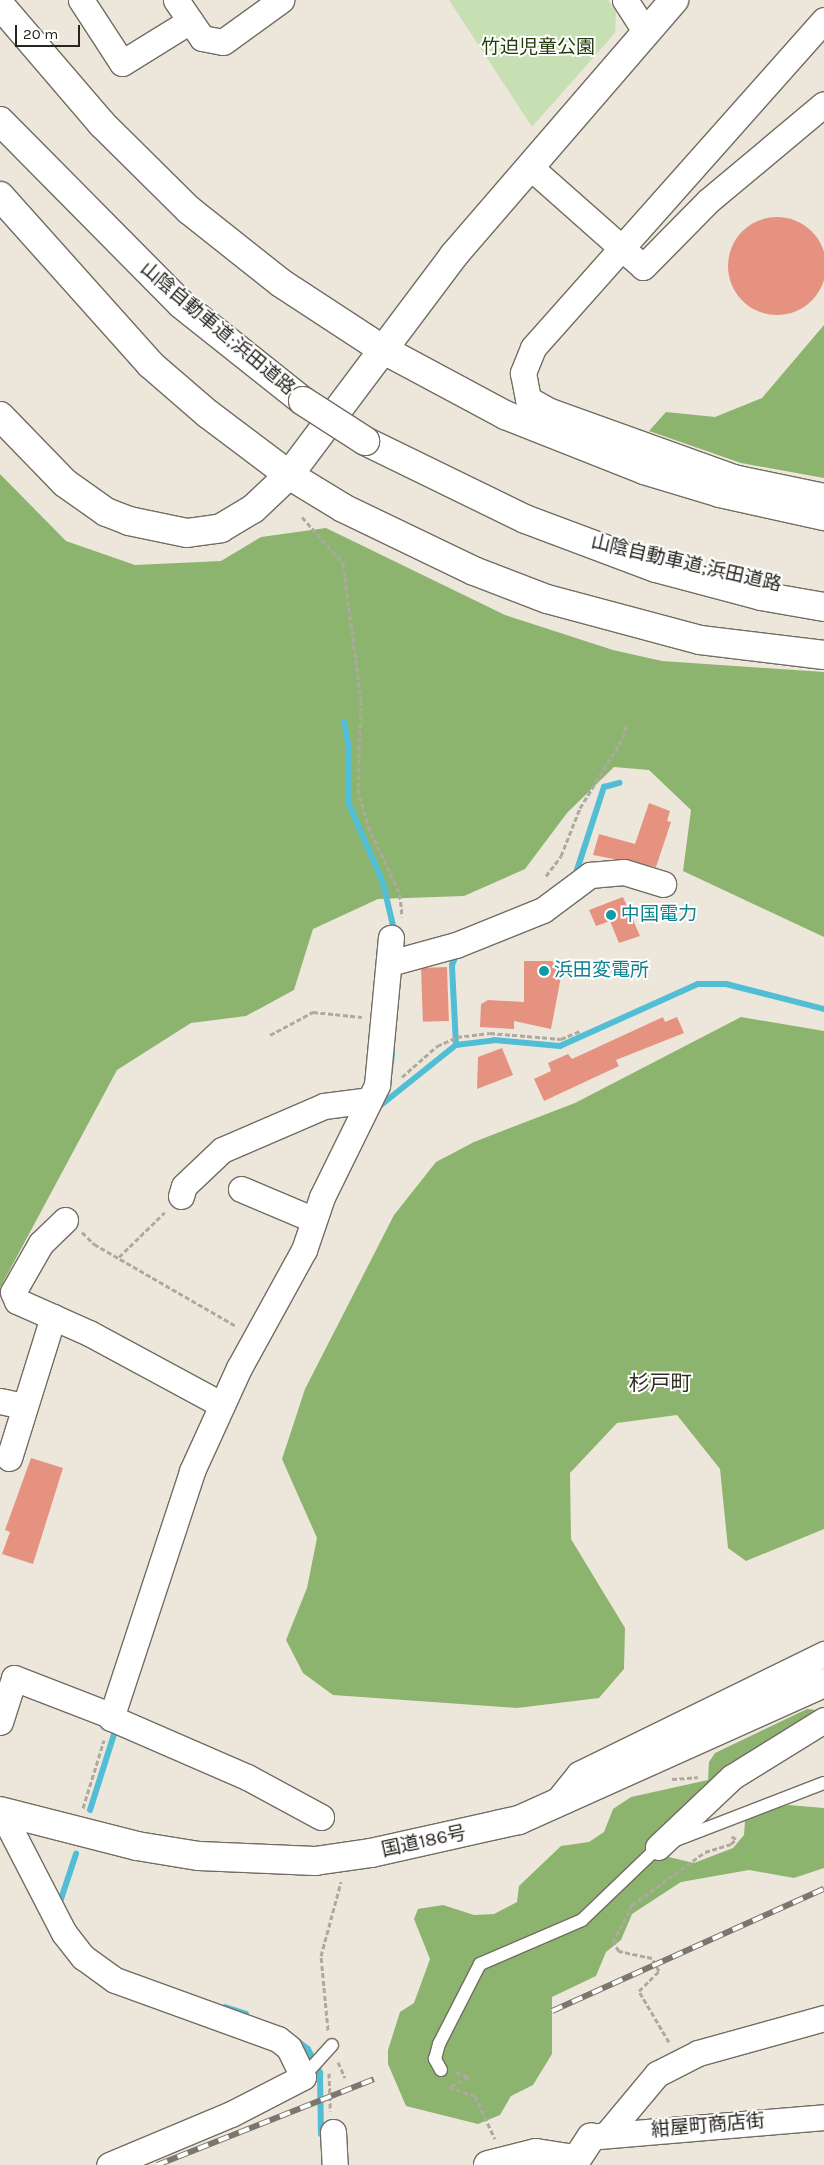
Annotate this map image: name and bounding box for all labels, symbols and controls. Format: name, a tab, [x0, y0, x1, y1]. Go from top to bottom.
scale bar	[18, 15, 82, 47]
text: 20 m	[23, 25, 58, 43]
park label: 竹迫児童公園	[481, 37, 595, 59]
street label: 山陰自動車道;浜田道路	[135, 258, 299, 400]
street label: 山陰自動車道;浜田道路	[588, 531, 784, 597]
place label: 中国電力	[621, 904, 697, 926]
marker: 中国電力	[605, 909, 617, 921]
place label: 浜田変電所	[554, 960, 649, 982]
marker: 浜田変電所	[538, 965, 550, 977]
district label: 杉戸町	[629, 1370, 691, 1396]
street label: 国道186号	[380, 1822, 468, 1862]
street label: 紺屋町商店街	[650, 2110, 766, 2142]

